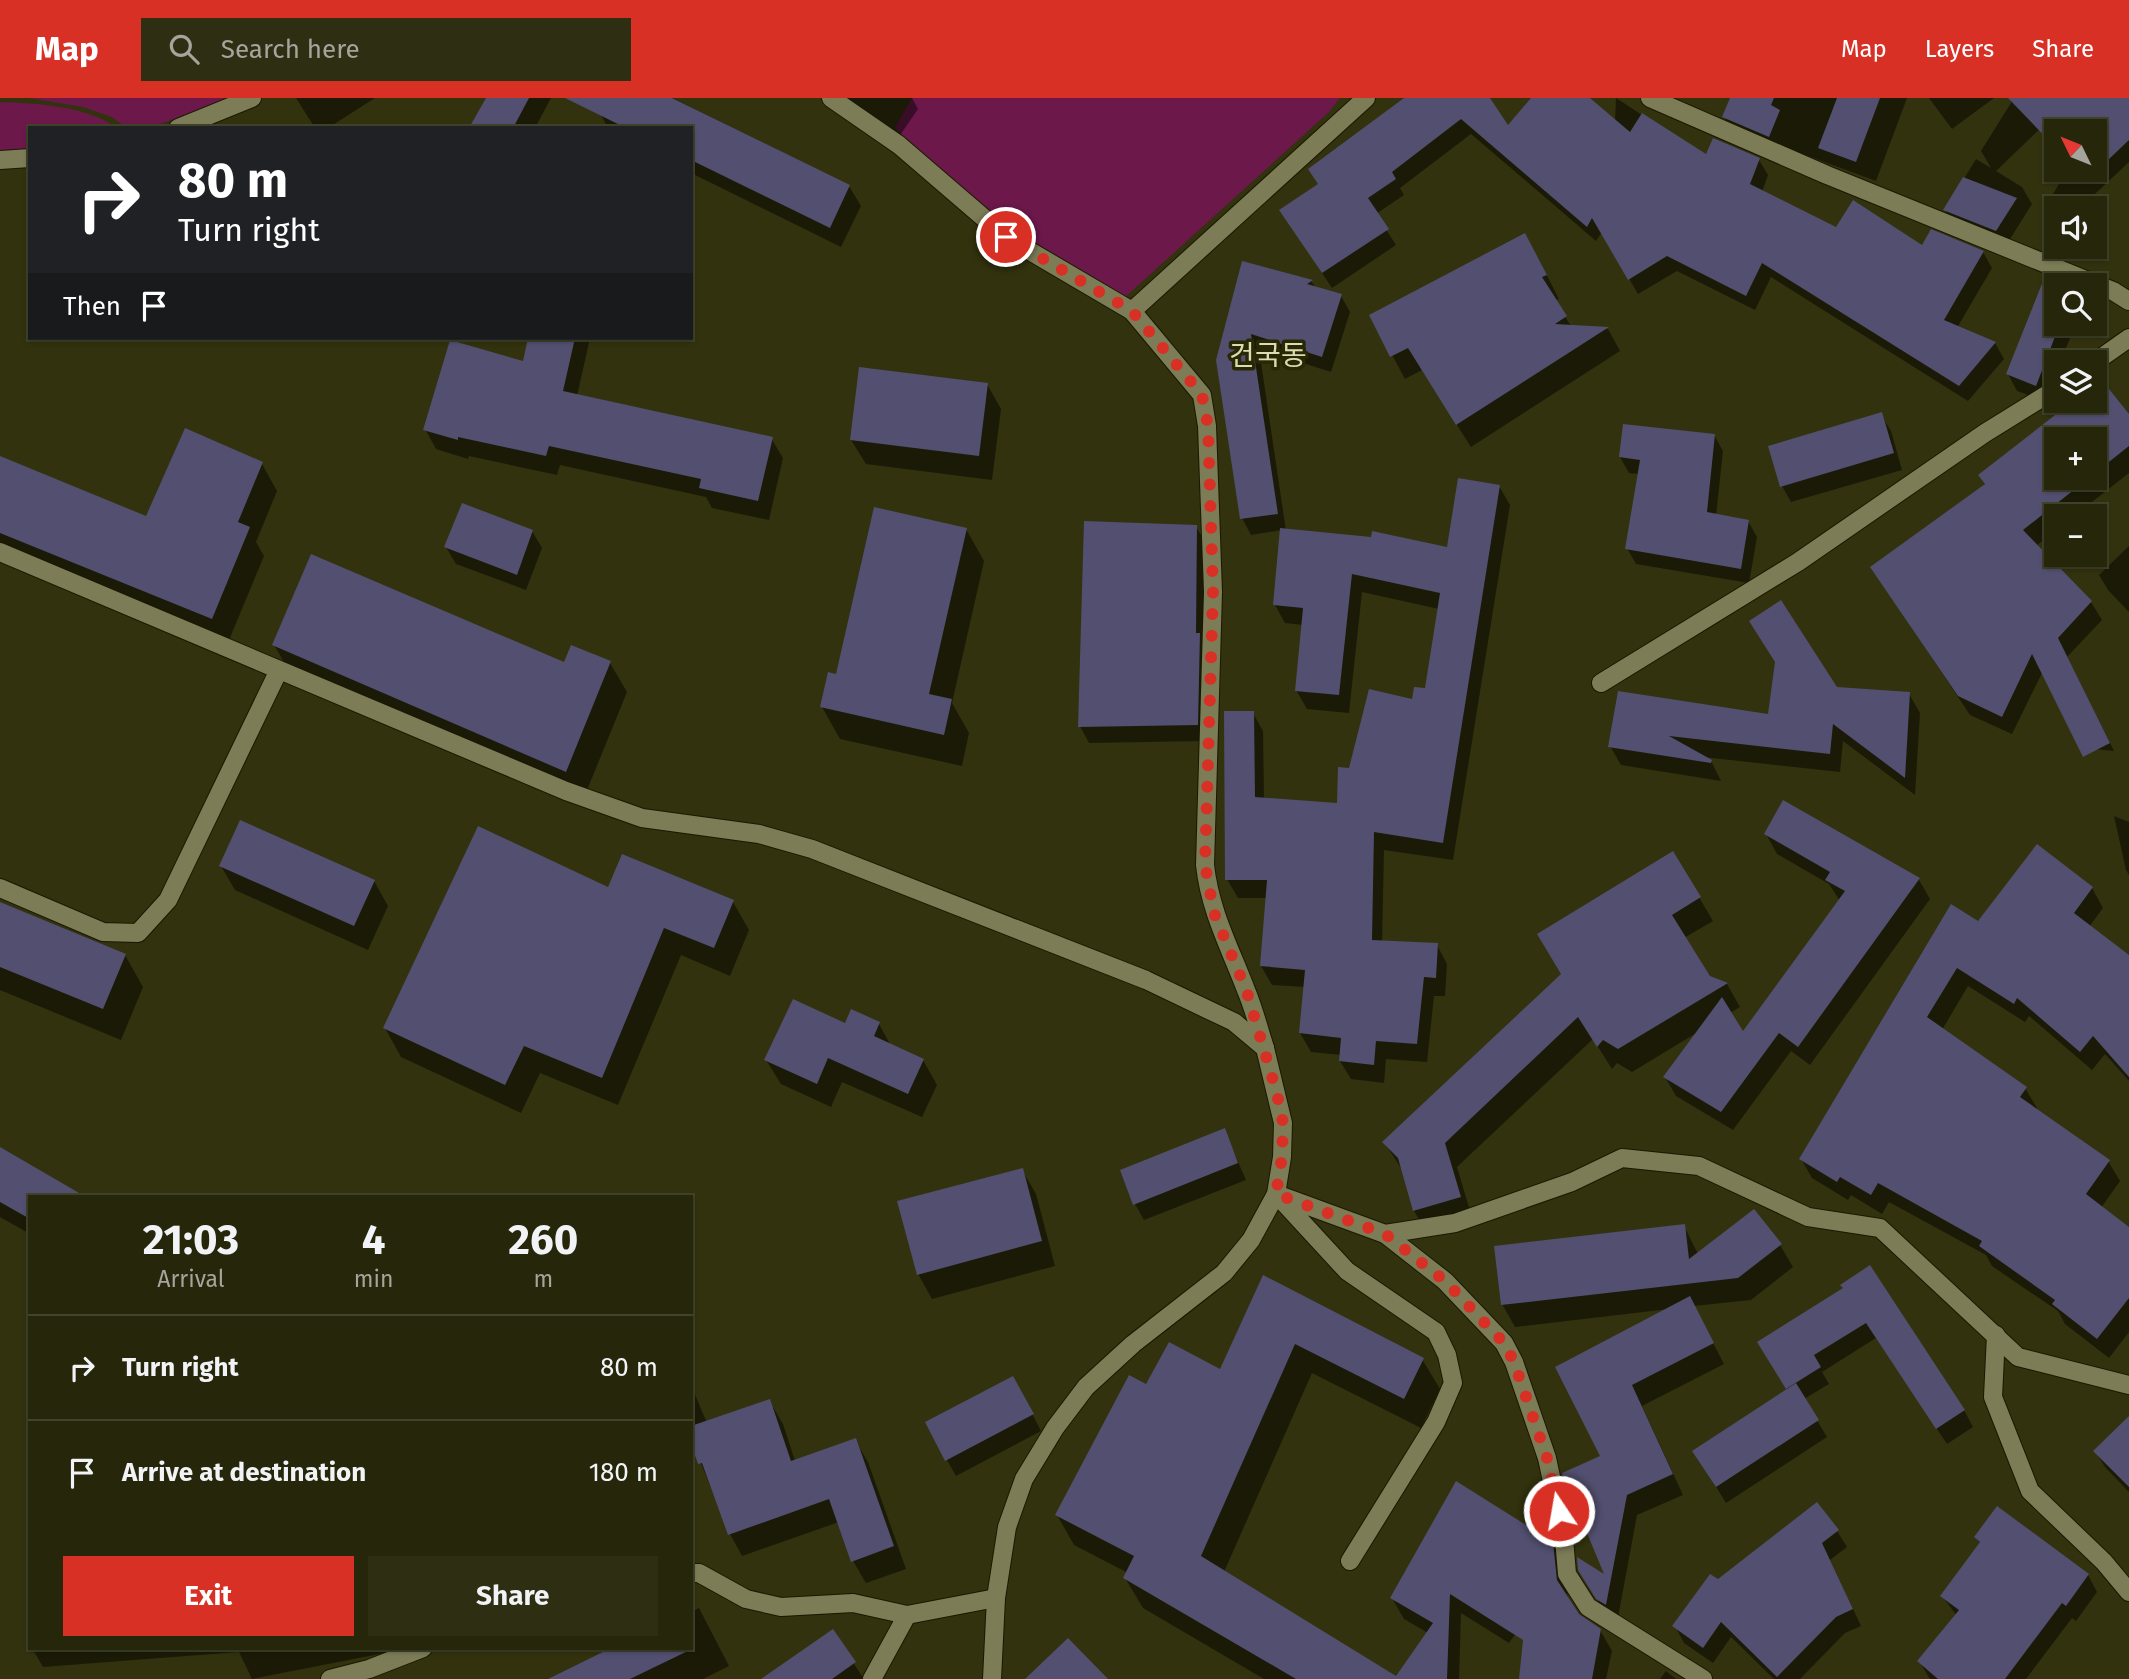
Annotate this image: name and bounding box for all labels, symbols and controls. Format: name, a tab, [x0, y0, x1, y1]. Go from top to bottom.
search box	[141, 18, 631, 81]
text: Map	[35, 29, 99, 69]
icon: search	[165, 30, 203, 68]
text: Search here	[221, 34, 360, 65]
text: Map	[1841, 35, 1887, 63]
text: Layers	[1925, 35, 1994, 63]
text: Share	[2032, 35, 2094, 63]
north arrow	[2044, 119, 2107, 182]
map controls	[2044, 119, 2107, 567]
text: 80 m	[178, 151, 288, 210]
icon: right	[63, 154, 154, 245]
button: sound	[2044, 196, 2107, 259]
pin	[976, 207, 1036, 267]
text: Turn right	[178, 211, 320, 249]
icon: arrive	[987, 218, 1025, 256]
button: search	[2044, 273, 2107, 336]
icon: arrive	[135, 287, 173, 325]
text: Then	[63, 291, 121, 322]
district label: 건국동	[1229, 339, 1307, 372]
button: layers	[2044, 350, 2107, 413]
button: +	[2044, 427, 2107, 490]
button: −	[2044, 504, 2107, 567]
text: 21:03	[143, 1215, 239, 1265]
text: 4	[362, 1215, 386, 1265]
text: 260	[508, 1215, 578, 1265]
text: Arrival	[157, 1265, 225, 1293]
text: min	[354, 1265, 394, 1293]
text: m	[533, 1265, 553, 1293]
icon: right	[63, 1349, 101, 1387]
text: Turn right	[122, 1352, 239, 1383]
text: 80 m	[600, 1352, 658, 1383]
icon: arrive	[63, 1454, 101, 1492]
text: Arrive at destination	[122, 1457, 366, 1488]
text: 180 m	[589, 1457, 658, 1488]
position arrow	[1522, 1474, 1596, 1548]
button: Exit	[63, 1556, 354, 1636]
button: Share	[368, 1556, 658, 1636]

